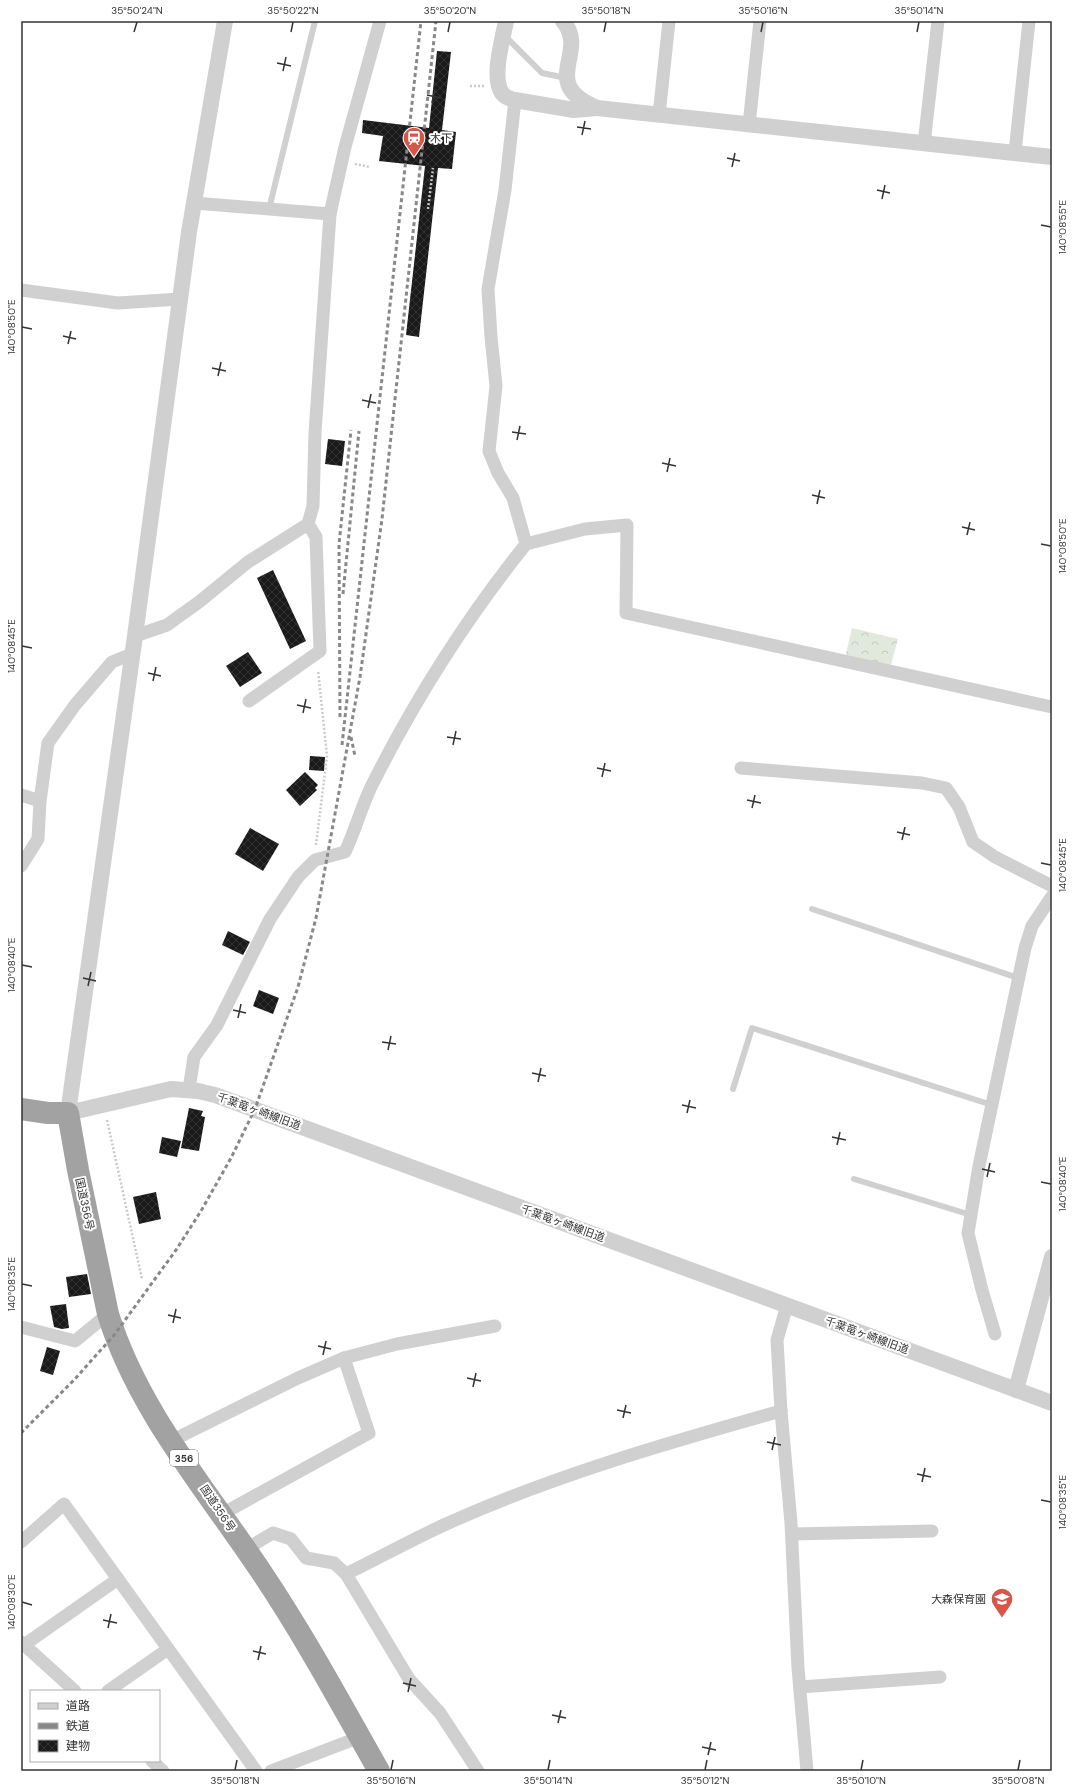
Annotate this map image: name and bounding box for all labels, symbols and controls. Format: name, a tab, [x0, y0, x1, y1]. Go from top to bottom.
text: 35°50'24"N	[111, 4, 163, 17]
text: 35°50'22"N	[267, 4, 319, 17]
text: 35°50'20"N	[424, 4, 476, 17]
text: 35°50'18"N	[582, 4, 631, 17]
text: 35°50'16"N	[738, 4, 788, 17]
text: 35°50'14"N	[895, 4, 944, 17]
station icon: 木下	[401, 125, 427, 158]
place label: 木下	[430, 131, 452, 145]
text: 140°08'55"E	[1056, 200, 1069, 254]
text: 140°08'50"E	[5, 299, 18, 355]
text: 140°08'50"E	[1056, 518, 1069, 574]
text: 140°08'45"E	[5, 619, 18, 673]
text: 140°08'45"E	[1056, 838, 1069, 892]
text: 140°08'40"E	[5, 937, 18, 992]
street label: 千葉竜ヶ崎線旧道	[215, 1089, 303, 1133]
text: 140°08'40"E	[1056, 1156, 1069, 1211]
street label: 国道356号	[73, 1177, 97, 1231]
street label: 千葉竜ヶ崎線旧道	[519, 1201, 607, 1245]
text: 140°08'35"E	[5, 1256, 18, 1311]
street label: 千葉竜ヶ崎線旧道	[823, 1313, 911, 1357]
road number: 356	[170, 1450, 198, 1466]
text: 140°08'35"E	[1056, 1474, 1069, 1529]
street label: 国道356号	[197, 1482, 239, 1534]
text: 140°08'30"E	[5, 1574, 18, 1630]
school or university icon: 大森保育園	[989, 1586, 1015, 1619]
place label: 大森保育園	[931, 1592, 986, 1606]
legend	[30, 1690, 160, 1762]
text: 道路	[66, 1698, 90, 1714]
text: 鉄道	[66, 1718, 90, 1734]
text: 建物	[66, 1738, 90, 1754]
text: 35°50'18"N	[211, 1774, 260, 1787]
text: 35°50'16"N	[366, 1774, 416, 1787]
text: 35°50'14"N	[524, 1774, 573, 1787]
text: 35°50'12"N	[681, 1774, 729, 1787]
text: 35°50'10"N	[836, 1774, 886, 1787]
text: 35°50'08"N	[992, 1774, 1044, 1787]

